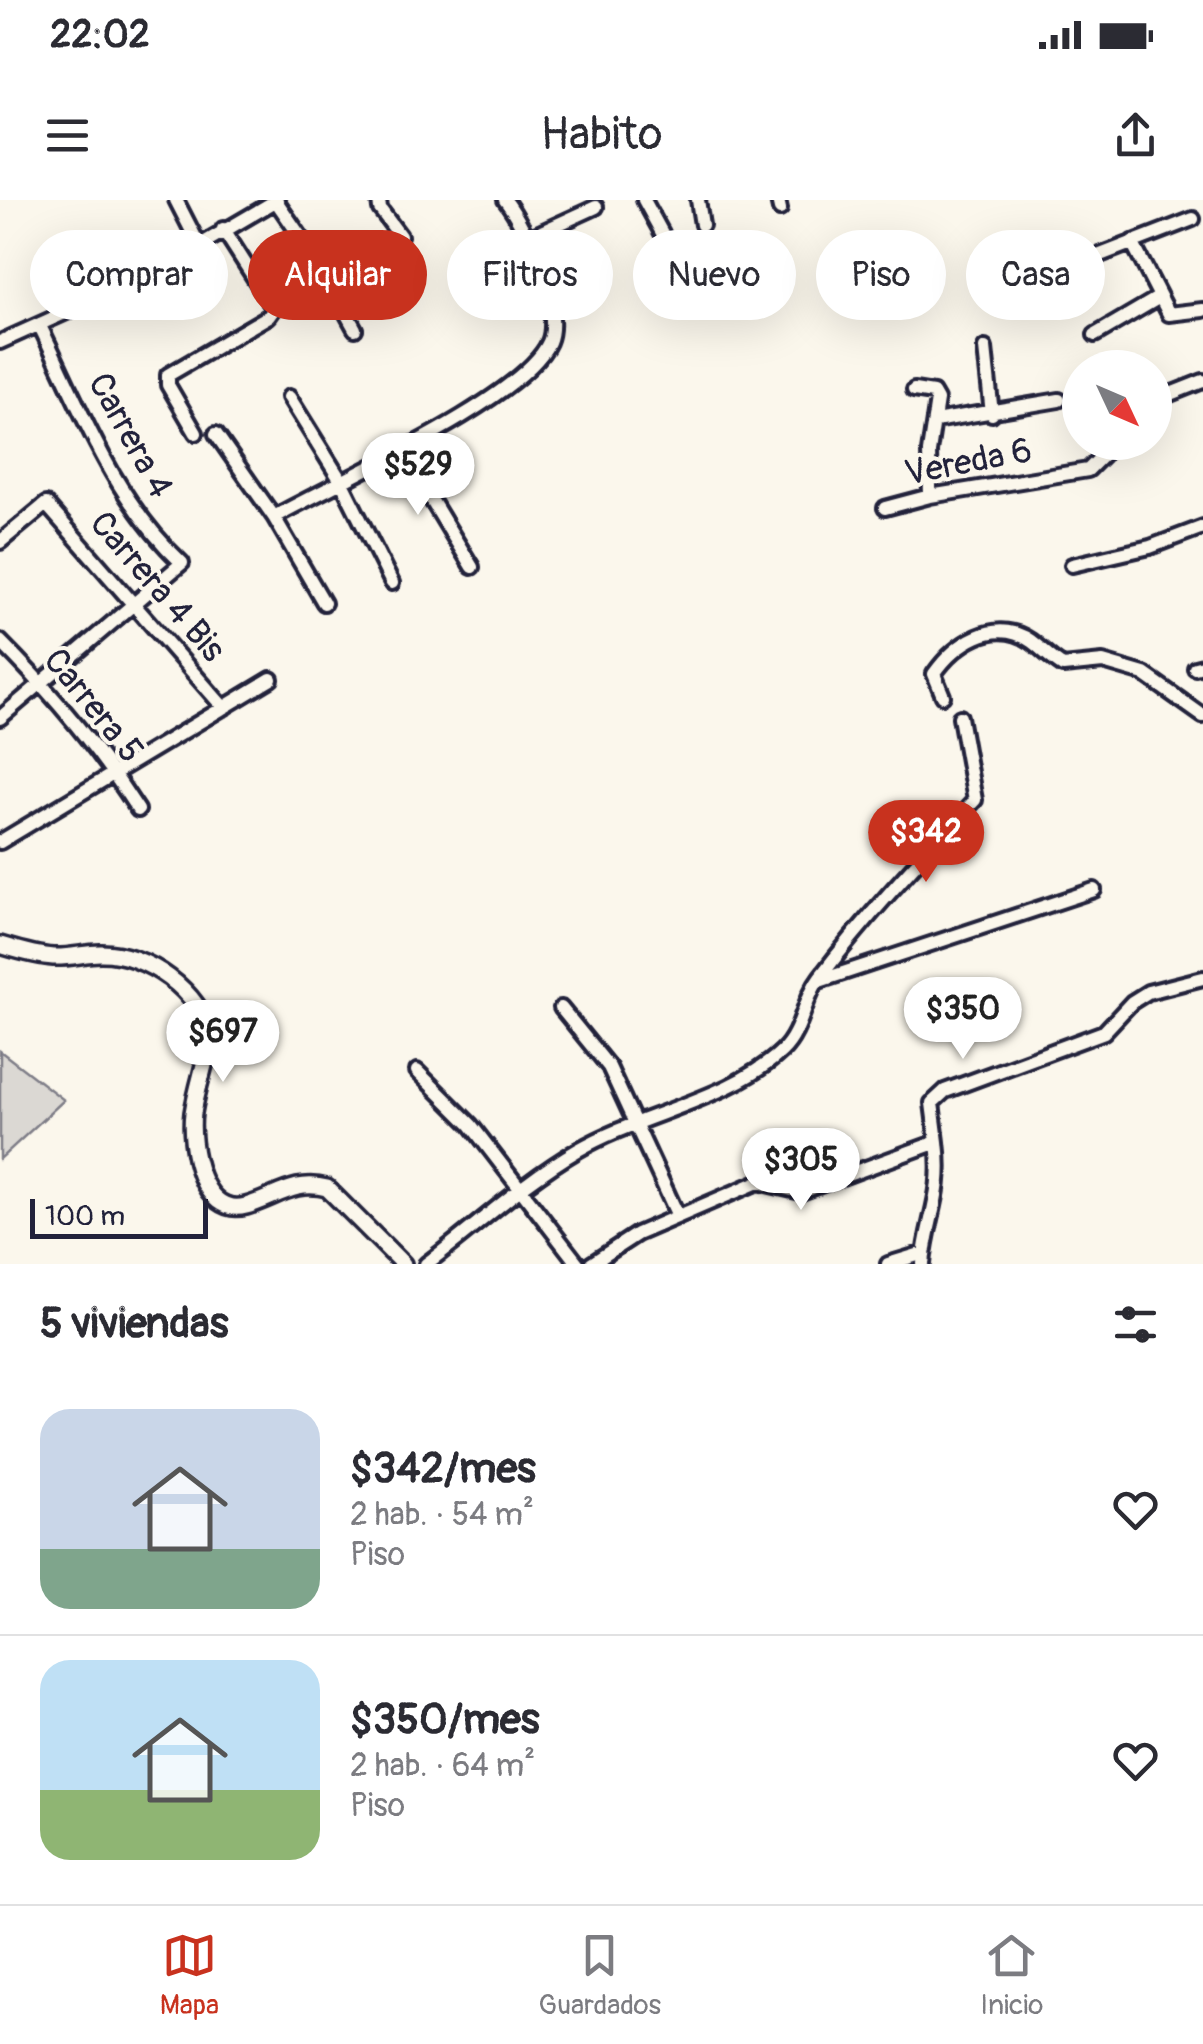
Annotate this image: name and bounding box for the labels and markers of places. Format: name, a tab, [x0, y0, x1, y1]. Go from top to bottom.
pin: $529	[359, 433, 477, 518]
pin: $342	[867, 800, 985, 885]
pin: $350	[904, 977, 1022, 1062]
pin: $697	[164, 1000, 282, 1085]
pin: $305	[742, 1128, 860, 1213]

